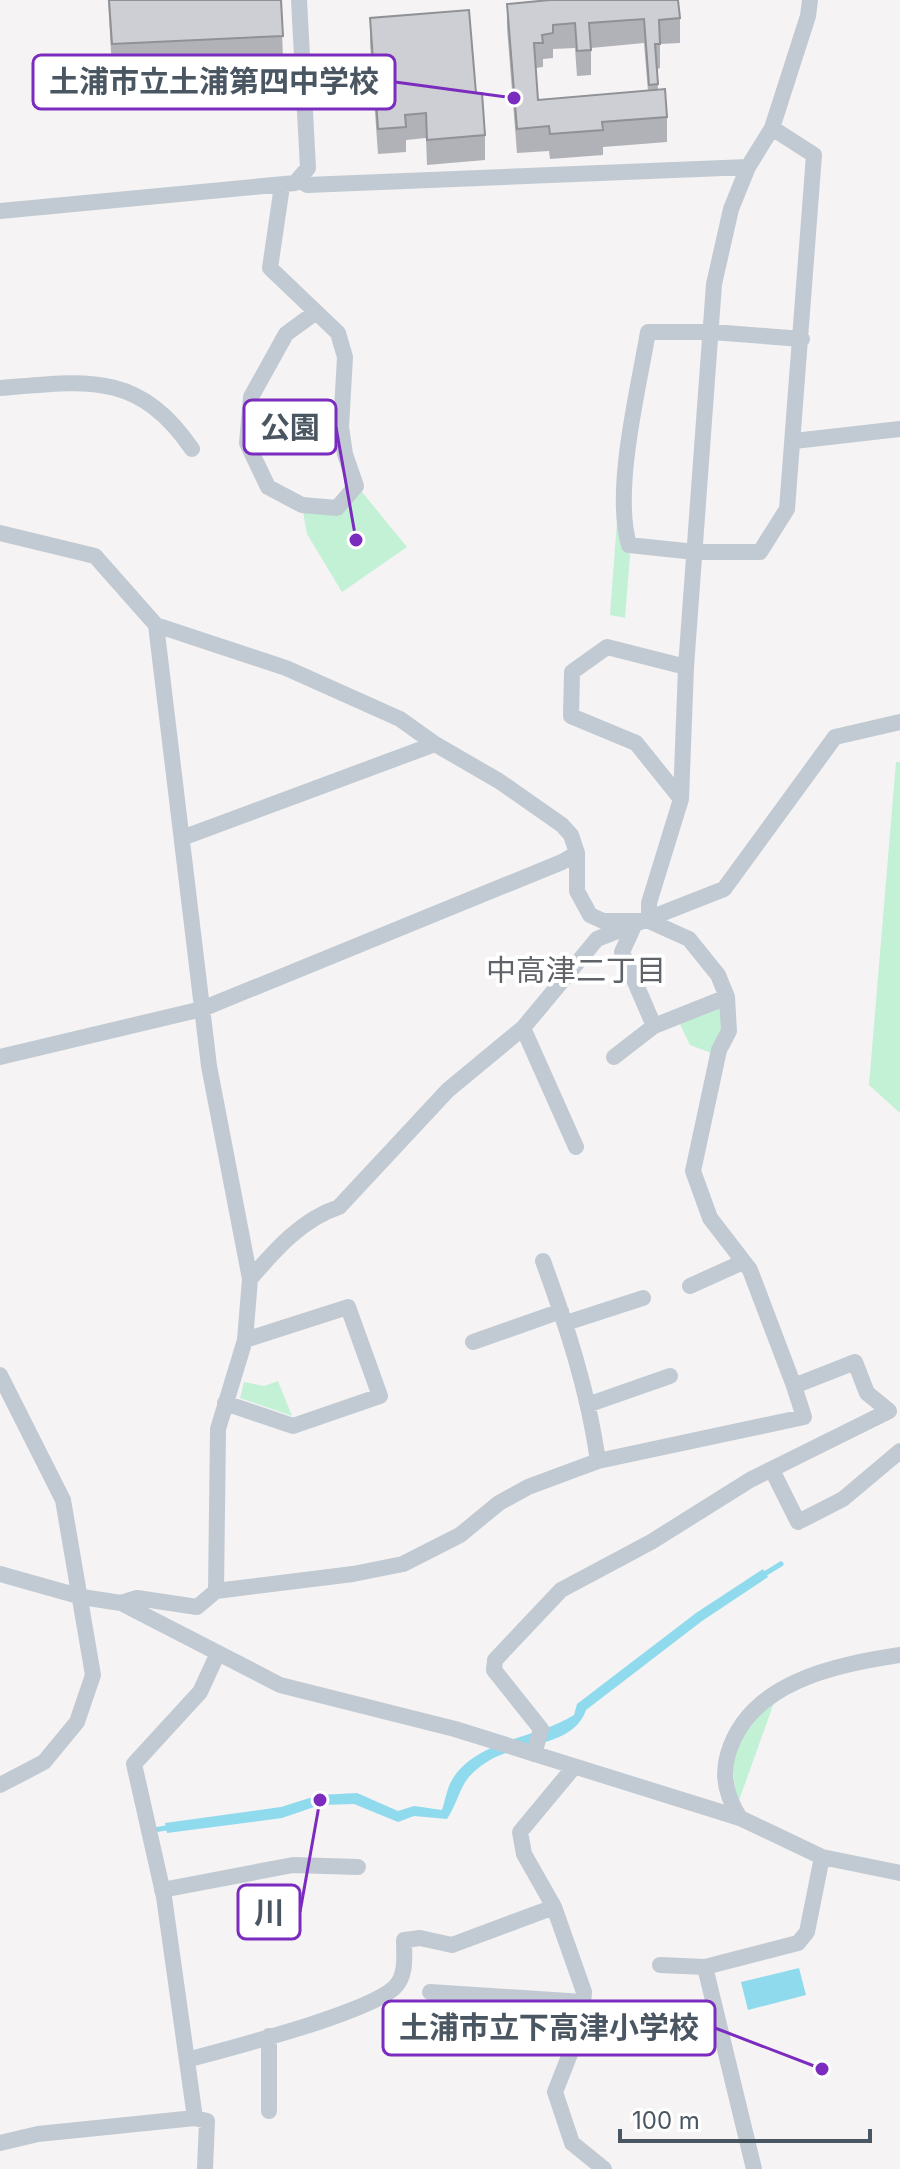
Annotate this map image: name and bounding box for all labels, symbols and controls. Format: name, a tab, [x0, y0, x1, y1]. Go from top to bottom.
callout: 土浦市立土浦第四中学校	[33, 55, 395, 109]
text: 土浦市立土浦第四中学校	[49, 63, 379, 99]
callout: 公園	[244, 400, 336, 454]
text: 公園	[260, 409, 320, 445]
district label: 中高津二丁目	[486, 952, 666, 988]
callout: 川	[238, 1885, 300, 1939]
text: 川	[254, 1894, 284, 1930]
callout: 土浦市立下高津小学校	[383, 2001, 715, 2055]
text: 土浦市立下高津小学校	[399, 2009, 699, 2045]
scale bar	[620, 2093, 870, 2143]
text: 100 m	[632, 2106, 700, 2135]

